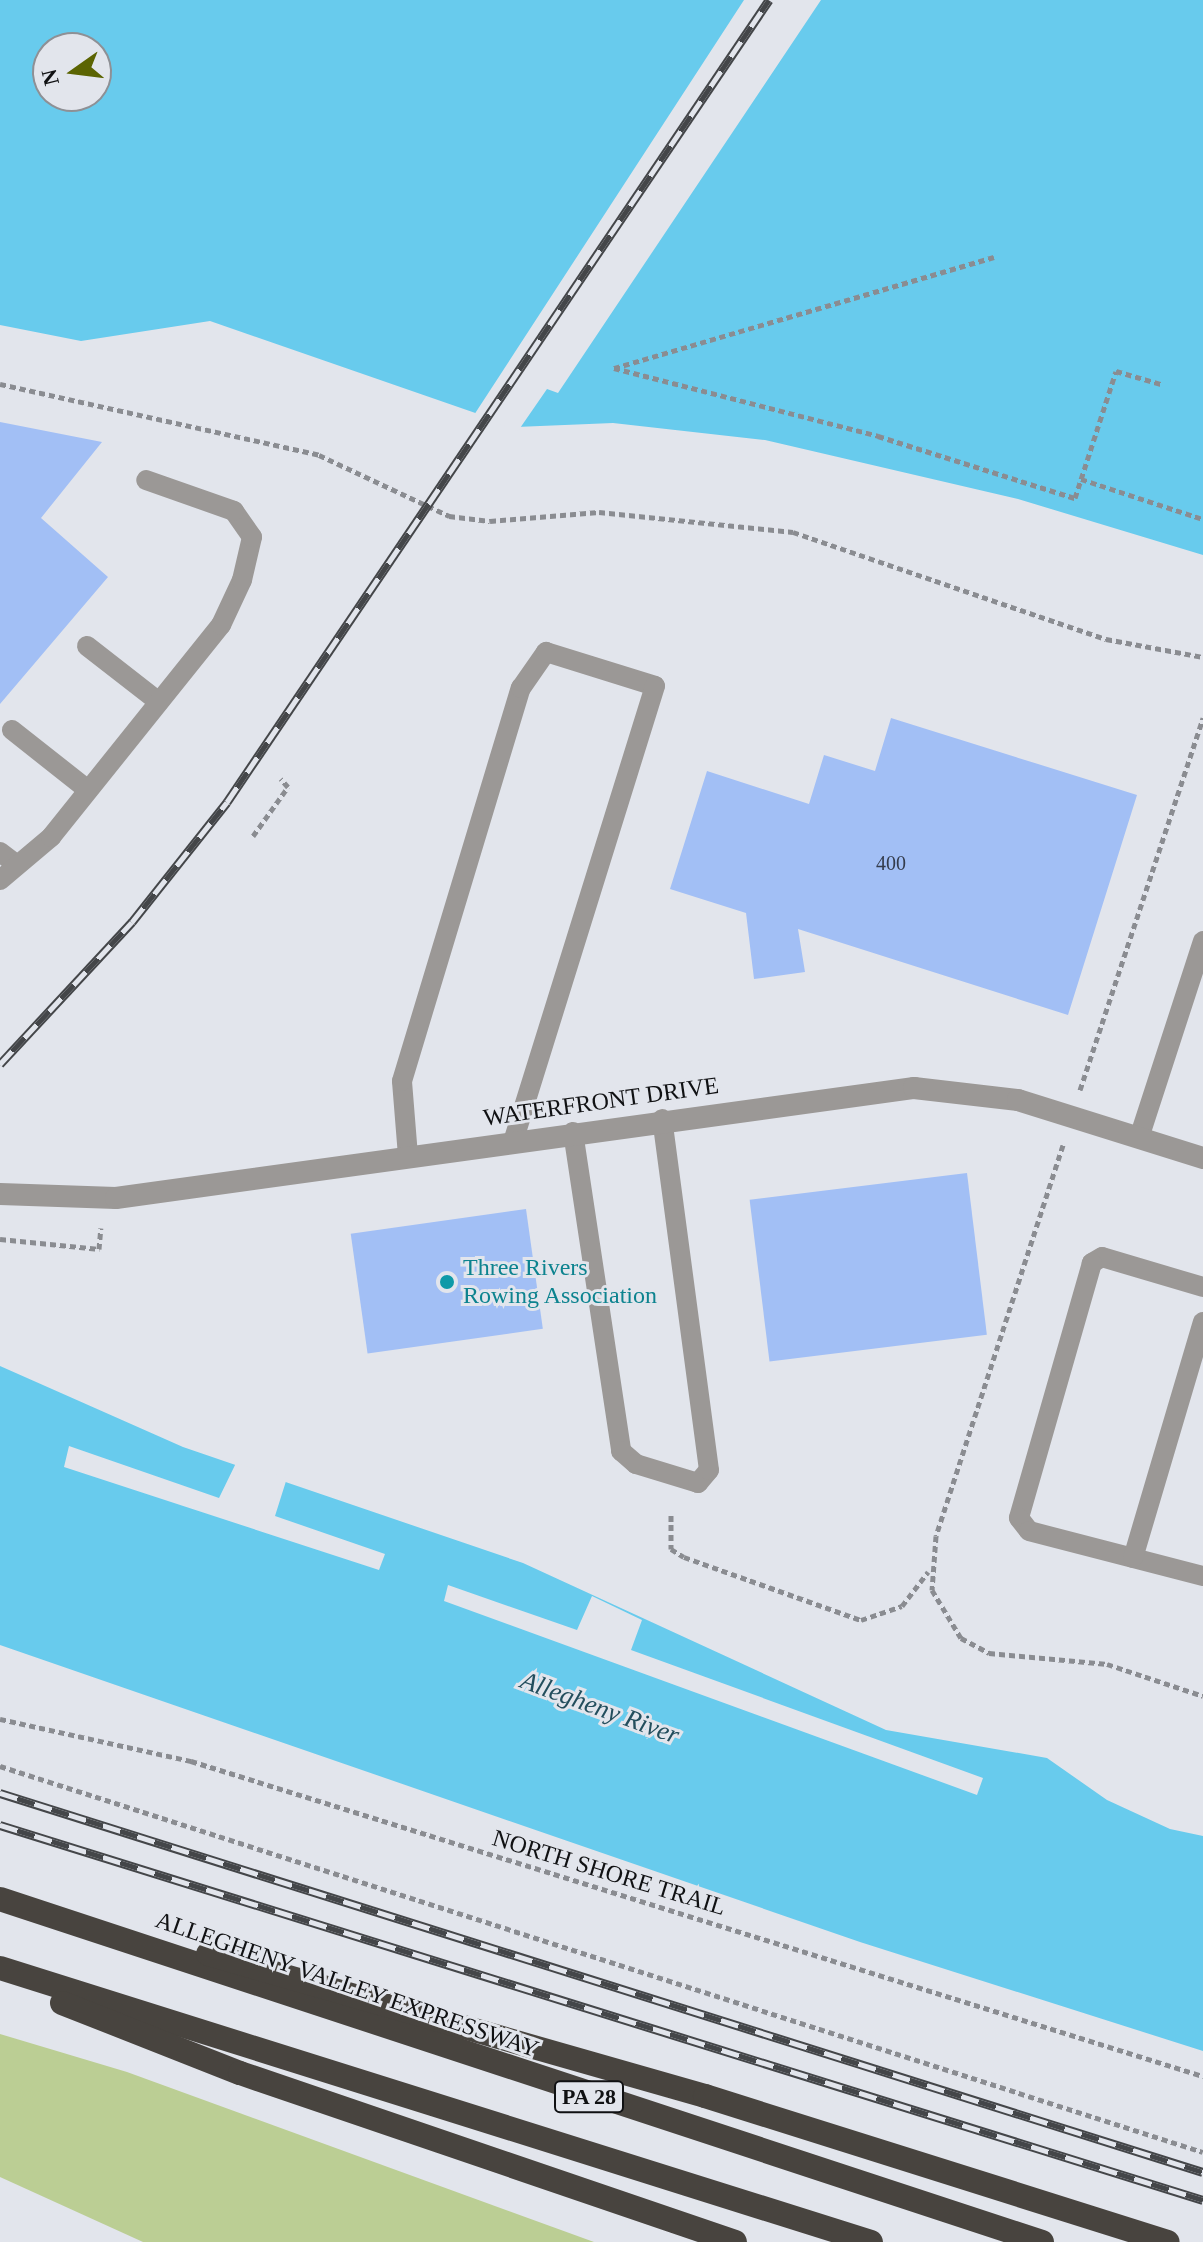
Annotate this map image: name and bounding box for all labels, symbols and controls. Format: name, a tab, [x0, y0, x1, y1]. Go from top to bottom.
north arrow	[32, 32, 112, 112]
text: N	[36, 67, 64, 88]
house number: 400	[876, 851, 906, 875]
street label: WATERFRONT DRIVE	[481, 1071, 721, 1133]
place label: Three Rivers Rowing Association	[463, 1254, 658, 1310]
marker: Three Rivers Rowing Association	[438, 1273, 456, 1291]
water label: Allegheny River	[516, 1665, 684, 1751]
street label: NORTH SHORE TRAIL	[489, 1824, 729, 1922]
street label: ALLEGHENY VALLEY EXPRESSWAY	[151, 1905, 543, 2065]
road number: PA 28	[553, 2079, 625, 2115]

